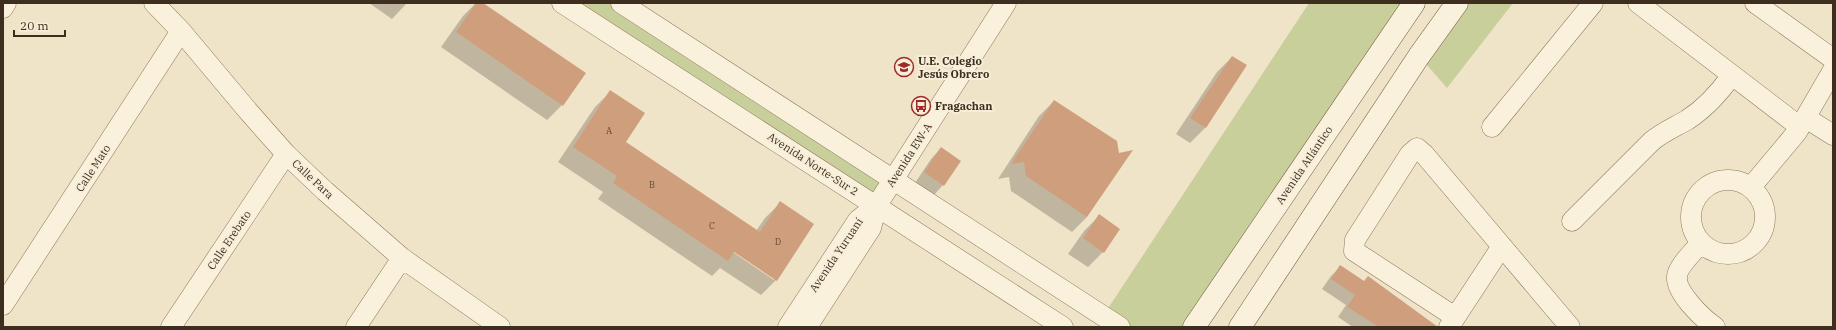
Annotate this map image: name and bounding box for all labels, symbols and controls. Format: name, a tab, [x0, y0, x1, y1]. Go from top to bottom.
scale bar	[14, 12, 65, 38]
text: 20 m	[20, 18, 49, 33]
place label: U.E. Colegio Jesús Obrero	[918, 54, 989, 81]
school or university icon: U.E. Colegio Jesús Obrero	[893, 56, 915, 78]
bus stop icon: Fragachan	[910, 95, 932, 117]
place label: Fragachan	[935, 99, 993, 113]
street label: Avenida EW-A	[883, 120, 935, 190]
street label: Avenida Atlántico	[1273, 123, 1335, 207]
house number: A	[606, 125, 613, 136]
street label: Avenida Norte-Sur 2	[765, 129, 861, 199]
street label: Calle Mato	[73, 142, 113, 194]
street label: Calle Para	[289, 156, 337, 202]
house number: B	[649, 179, 655, 190]
street label: Calle Erebato	[204, 208, 254, 272]
street label: Avenida Yuruaní	[806, 215, 866, 295]
house number: C	[709, 220, 715, 231]
house number: D	[775, 236, 781, 247]

